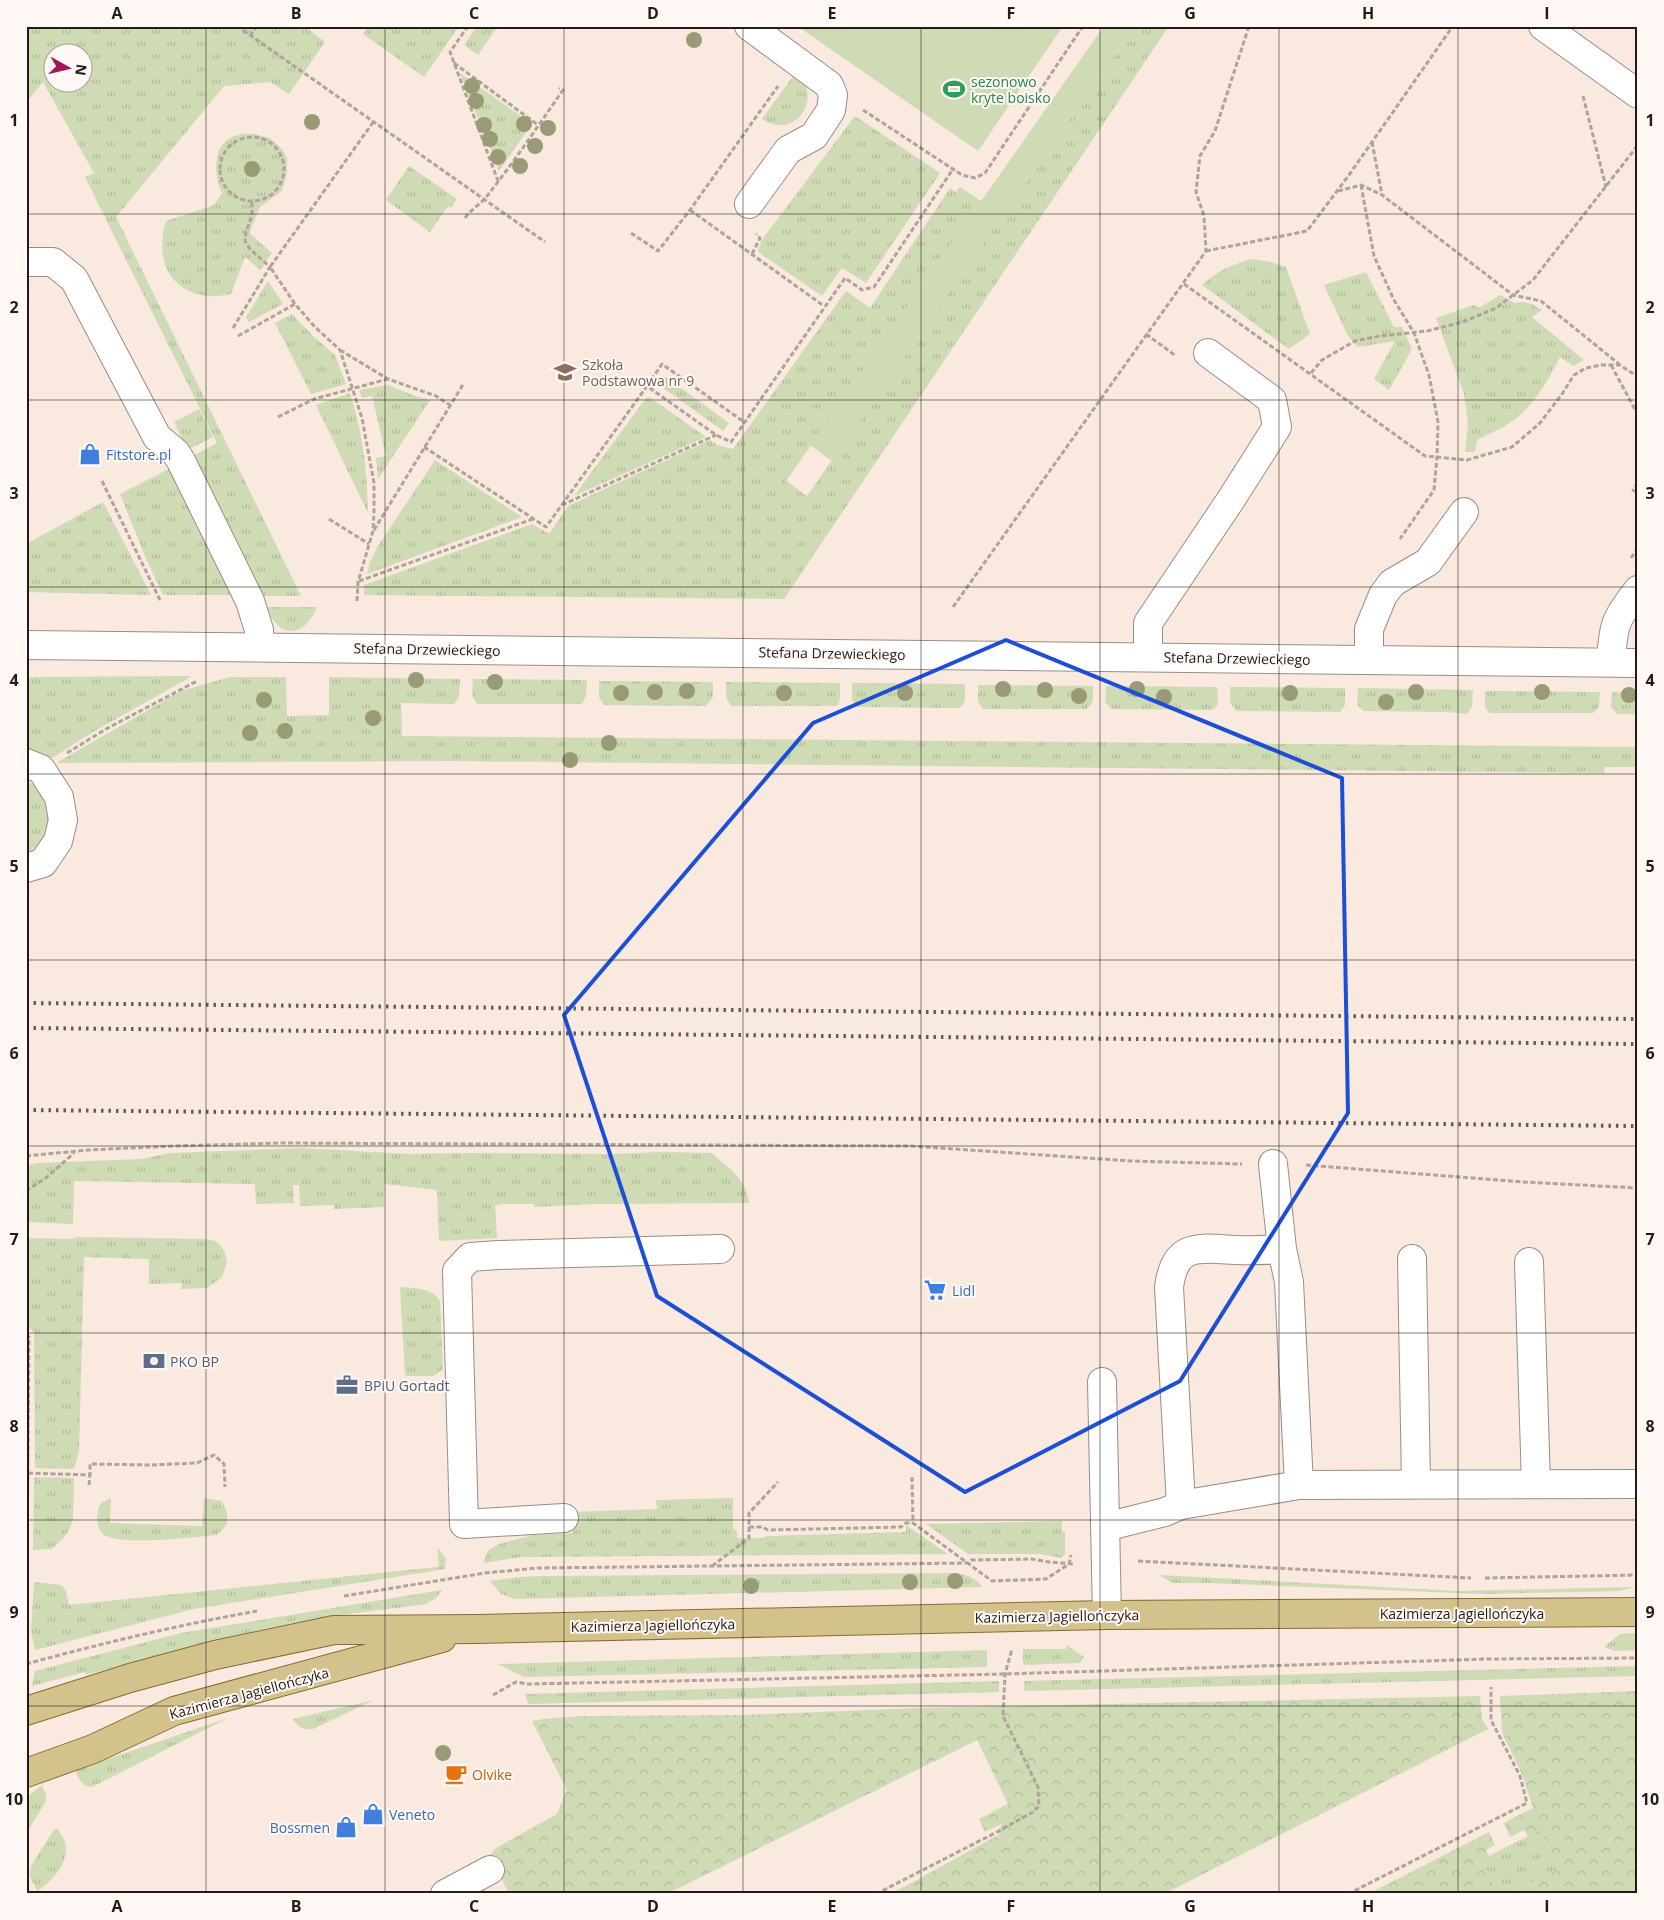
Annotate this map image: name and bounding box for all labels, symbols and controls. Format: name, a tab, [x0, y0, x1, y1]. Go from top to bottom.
text: A	[111, 2, 123, 24]
text: B	[291, 2, 301, 24]
text: C	[469, 2, 479, 24]
text: D	[647, 2, 659, 24]
text: E	[828, 2, 837, 24]
text: F	[1007, 2, 1015, 24]
text: G	[1184, 2, 1196, 24]
text: H	[1362, 2, 1374, 24]
text: I	[1544, 2, 1550, 24]
north arrow	[42, 42, 92, 92]
text: N	[71, 63, 92, 77]
place label: sezonowo kryte boisko	[971, 72, 1051, 107]
sports icon: sezonowo kryte boisko	[941, 76, 967, 102]
text: 1	[9, 109, 19, 131]
text: 1	[1645, 109, 1655, 131]
text: 2	[9, 296, 19, 318]
text: 2	[1645, 296, 1655, 318]
place label: Szkoła Podstawowa nr 9	[582, 355, 694, 390]
school or university icon: Szkoła Podstawowa nr 9	[552, 359, 578, 385]
shop icon: Fitstore.pl	[77, 441, 103, 467]
place label: Fitstore.pl	[106, 445, 171, 464]
text: 3	[9, 482, 19, 504]
text: 3	[1645, 482, 1655, 504]
street label: Stefana Drzewieckiego	[353, 638, 501, 660]
street label: Stefana Drzewieckiego	[758, 642, 906, 664]
street label: Stefana Drzewieckiego	[1163, 647, 1311, 669]
text: 4	[9, 669, 19, 691]
text: 4	[1645, 669, 1655, 691]
text: 5	[9, 855, 19, 877]
text: 5	[1645, 855, 1655, 877]
text: 6	[9, 1042, 19, 1064]
text: 6	[1645, 1042, 1655, 1064]
text: 7	[9, 1228, 19, 1250]
text: 7	[1645, 1228, 1655, 1250]
supermarket icon: Lidl	[922, 1277, 948, 1303]
place label: Lidl	[952, 1281, 975, 1300]
bank icon: PKO BP	[141, 1348, 167, 1374]
place label: PKO BP	[170, 1352, 219, 1371]
office icon: BPiU Gortadt	[334, 1372, 360, 1398]
place label: BPiU Gortadt	[364, 1376, 450, 1395]
text: 8	[9, 1415, 19, 1437]
text: 8	[1645, 1415, 1655, 1437]
text: 9	[9, 1601, 19, 1623]
text: 9	[1645, 1601, 1655, 1623]
street label: Kazimierza Jagiellończyka	[1380, 1604, 1544, 1623]
street label: Kazimierza Jagiellończyka	[975, 1605, 1139, 1627]
street label: Kazimierza Jagiellończyka	[571, 1614, 735, 1636]
street label: Kazimierza Jagiellończyka	[167, 1663, 331, 1723]
cafe icon: Olvike	[443, 1761, 469, 1787]
place label: Olvike	[472, 1765, 512, 1784]
text: 10	[5, 1788, 23, 1810]
text: 10	[1641, 1788, 1659, 1810]
shop icon: Veneto	[360, 1801, 386, 1827]
place label: Veneto	[389, 1805, 435, 1824]
shop icon: Bossmen	[333, 1814, 359, 1840]
place label: Bossmen	[270, 1818, 330, 1837]
text: A	[111, 1895, 123, 1917]
text: B	[291, 1895, 301, 1917]
text: C	[469, 1895, 479, 1917]
text: D	[647, 1895, 659, 1917]
text: E	[828, 1895, 837, 1917]
text: F	[1007, 1895, 1015, 1917]
text: G	[1184, 1895, 1196, 1917]
text: H	[1362, 1895, 1374, 1917]
text: I	[1544, 1895, 1550, 1917]

